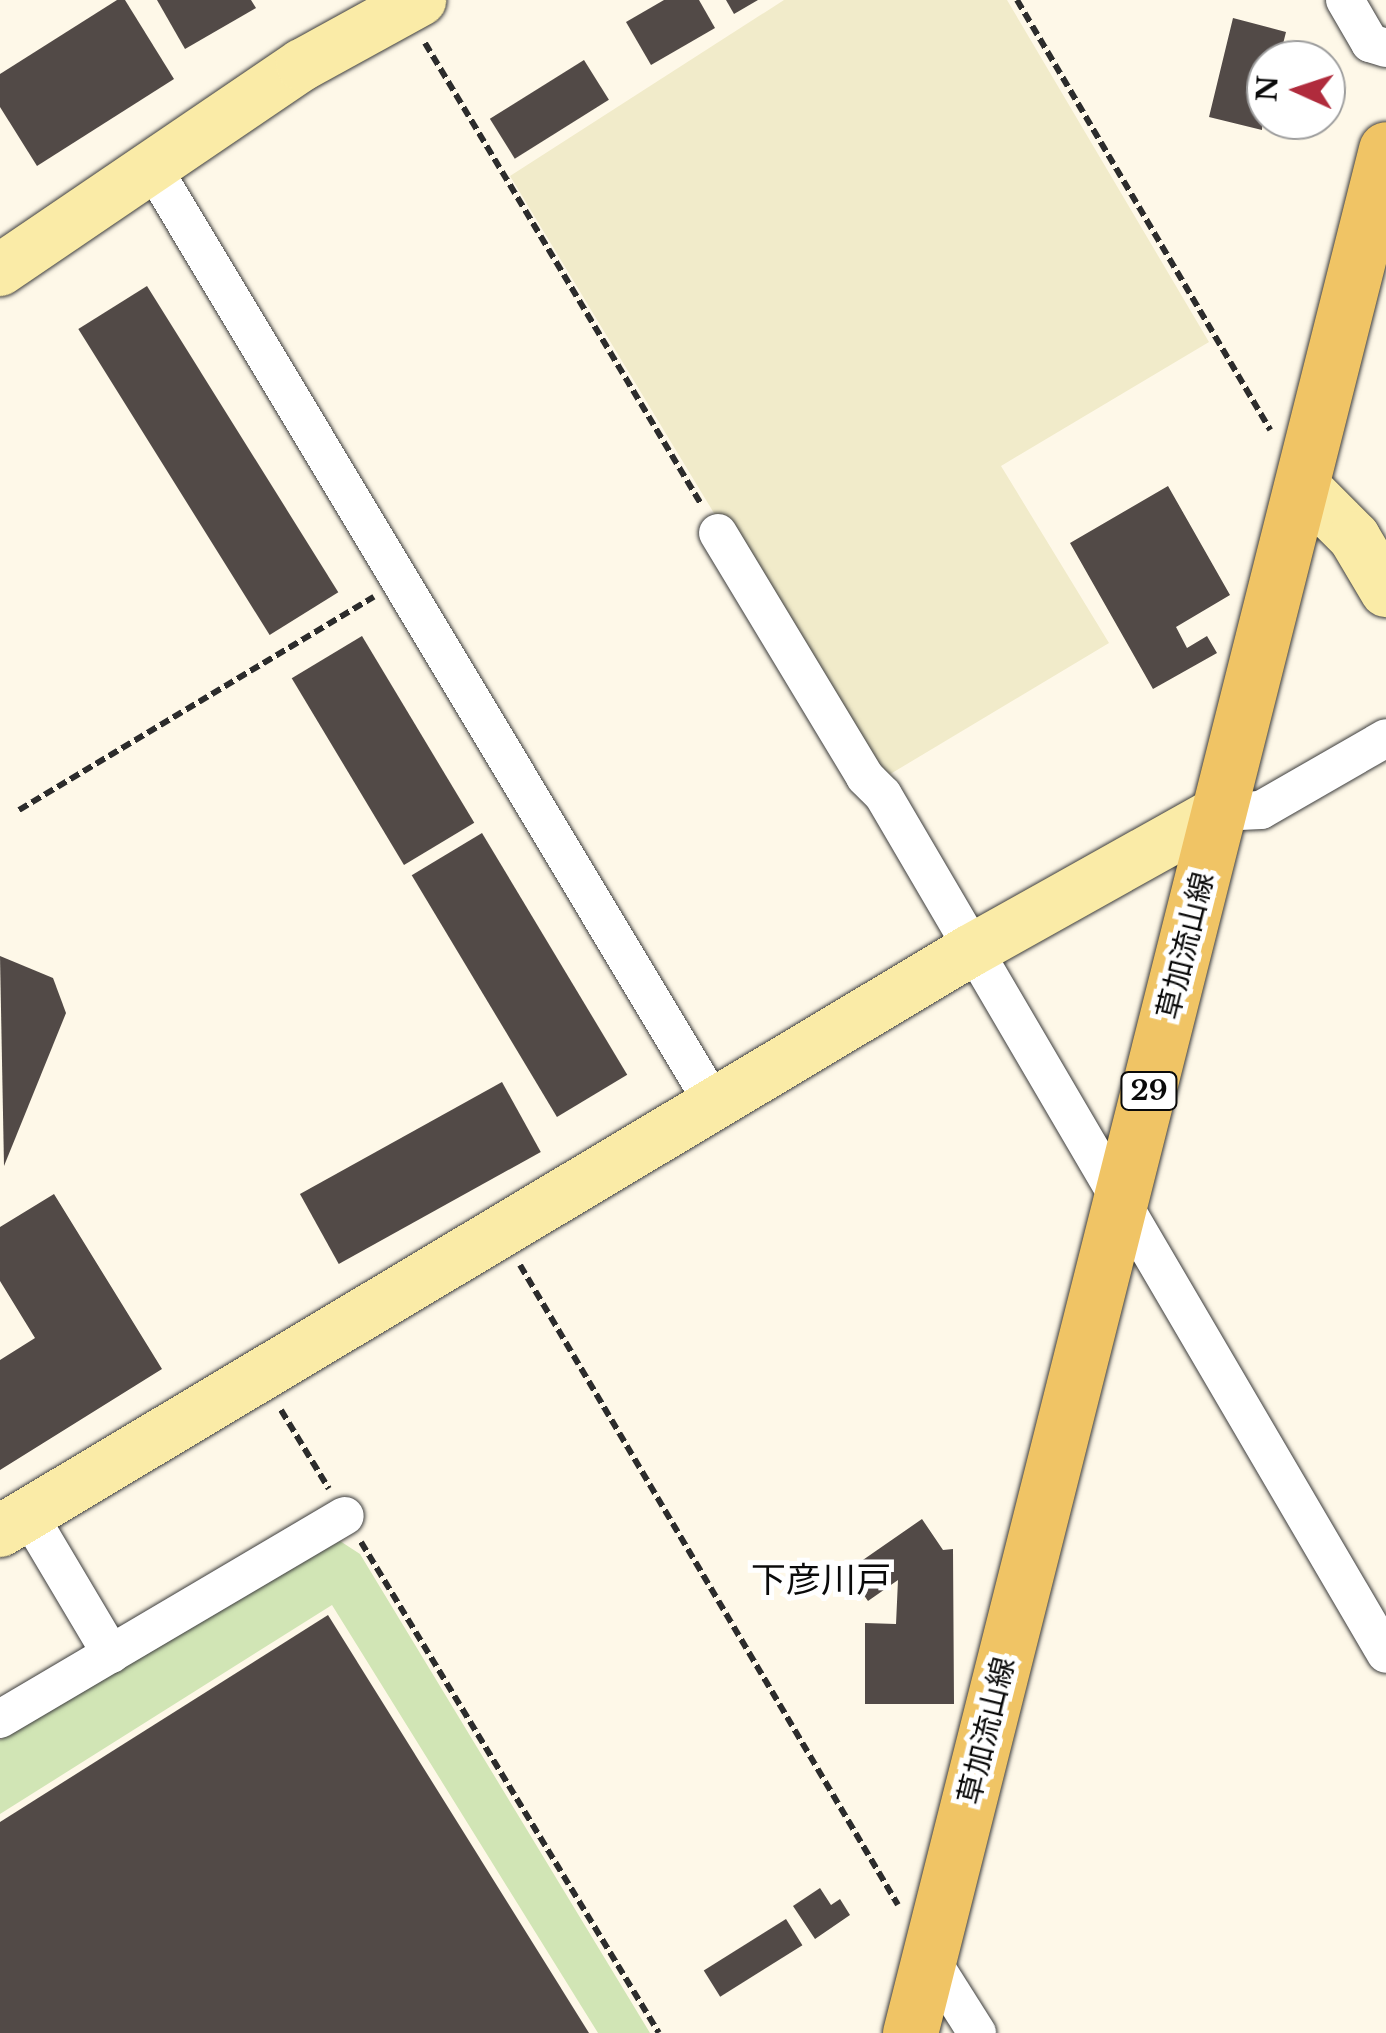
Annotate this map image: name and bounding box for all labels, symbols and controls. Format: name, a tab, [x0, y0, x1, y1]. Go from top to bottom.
north arrow	[1246, 40, 1346, 140]
text: N	[1249, 74, 1286, 103]
street label: 草加流山線	[1150, 869, 1222, 1023]
road number: 29	[1119, 1068, 1179, 1114]
district label: 下彦川戸	[751, 1559, 891, 1601]
street label: 草加流山線	[951, 1654, 1023, 1808]

